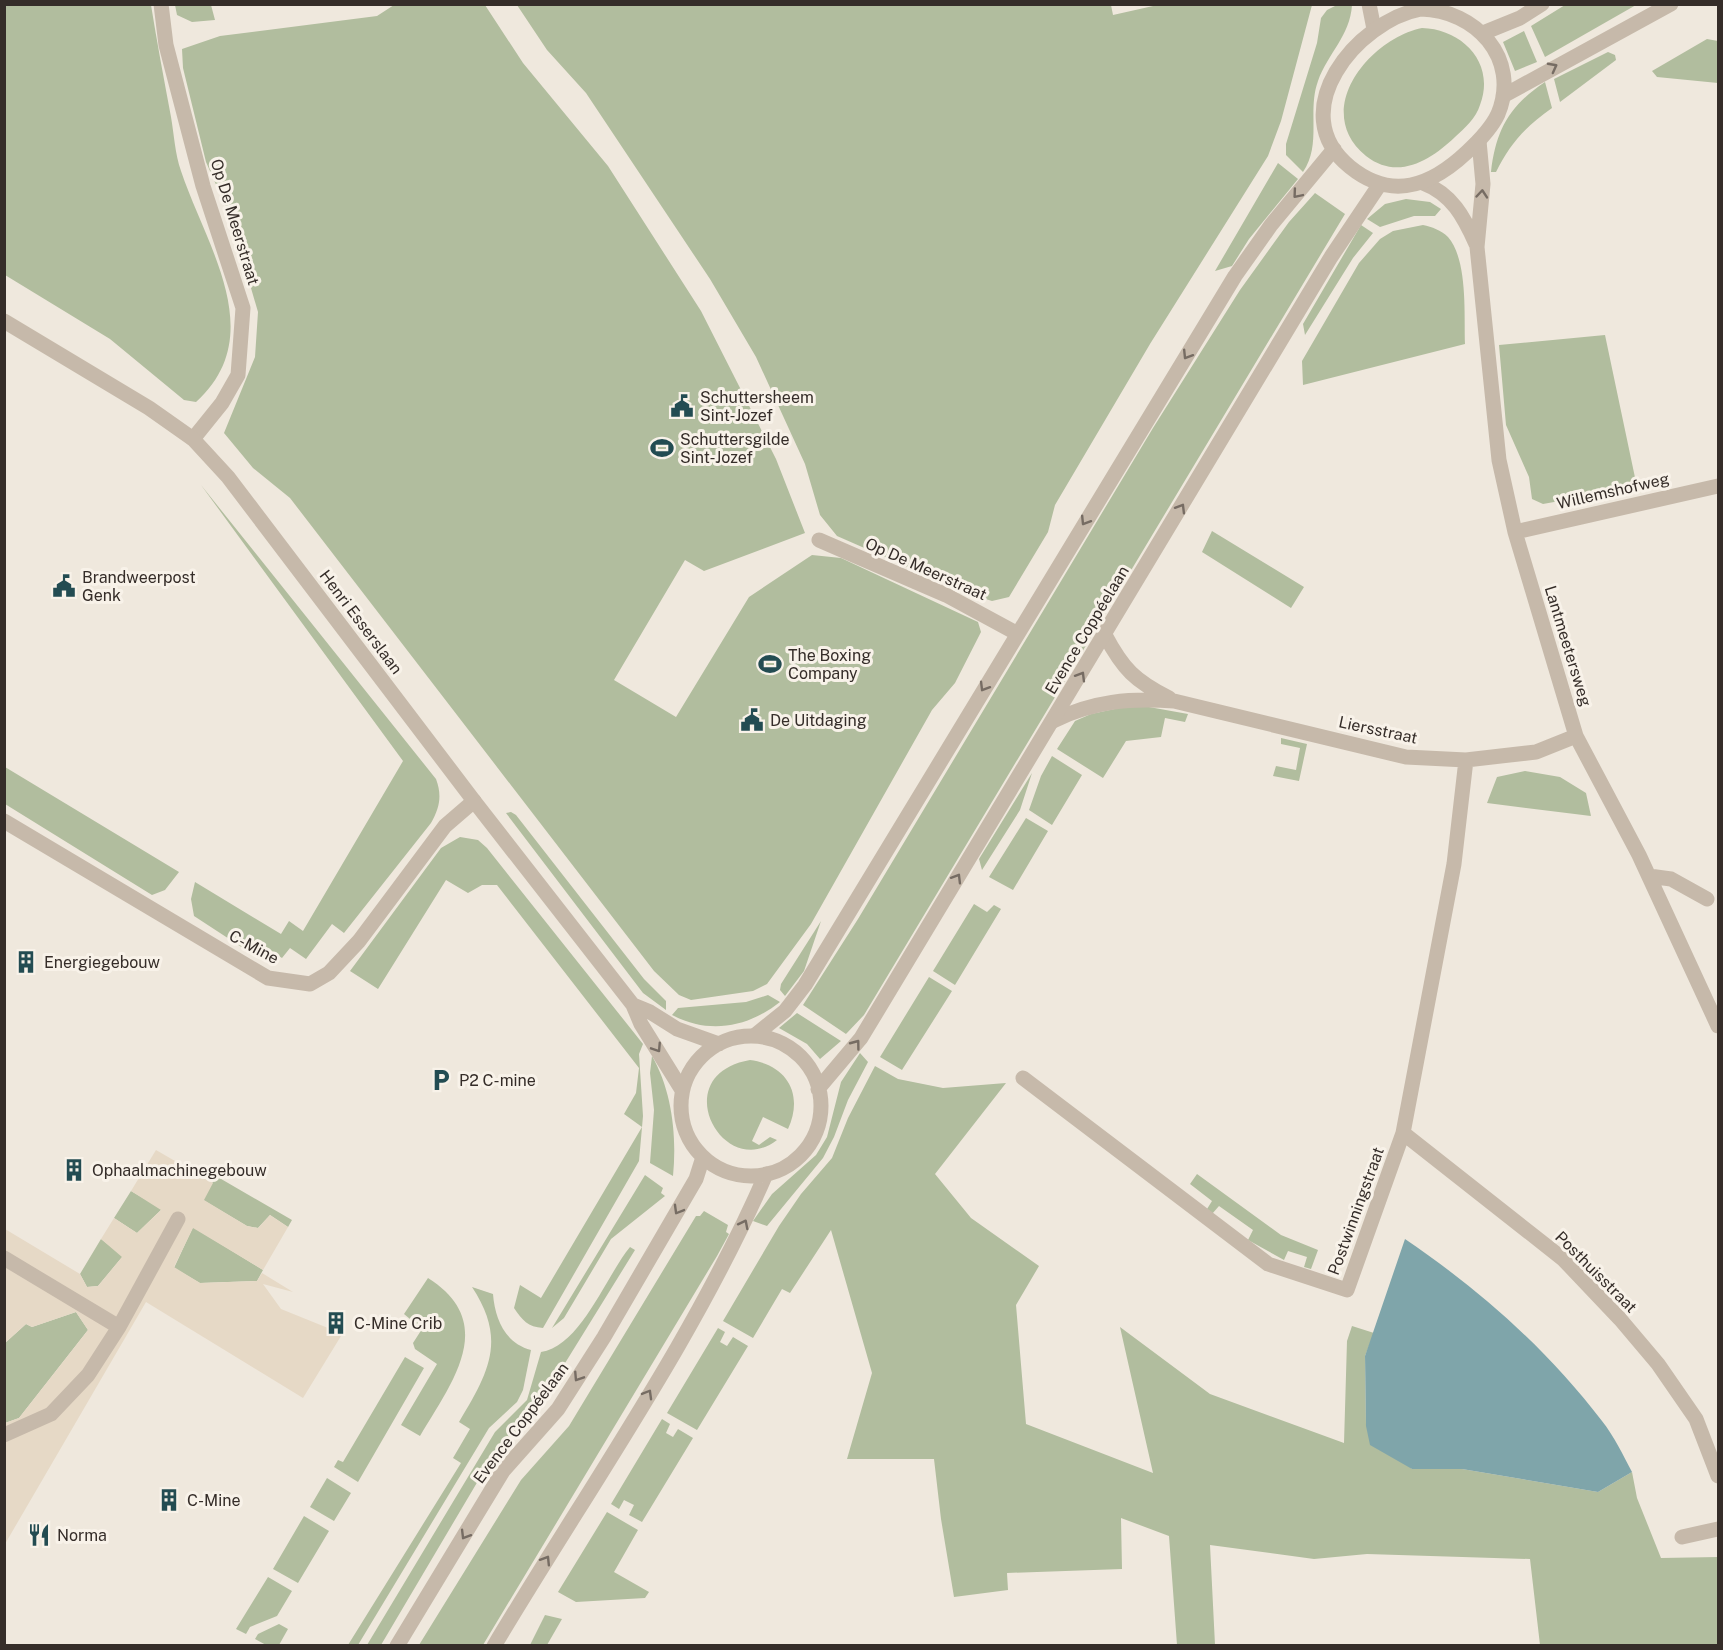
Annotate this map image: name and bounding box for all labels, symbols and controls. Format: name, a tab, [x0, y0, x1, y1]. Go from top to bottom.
one-way arrow	[1547, 62, 1558, 74]
street label: Op De Meerstraat	[207, 157, 263, 287]
one-way arrow	[1293, 187, 1304, 198]
one-way arrow	[1475, 189, 1488, 198]
one-way arrow	[1184, 348, 1195, 359]
place label: Schuttersheem Sint-Jozef	[700, 388, 814, 425]
public building icon: Schuttersheem Sint-Jozef	[669, 393, 695, 419]
place label: Schuttersgilde Sint-Jozef	[680, 430, 790, 467]
sports icon: Schuttersgilde Sint-Jozef	[649, 435, 675, 461]
street label: Willemshofweg	[1555, 469, 1671, 513]
one-way arrow	[1174, 504, 1185, 514]
one-way arrow	[1081, 515, 1093, 525]
street label: Op De Meerstraat	[862, 534, 990, 604]
street label: Evence Coppéelaan	[1041, 562, 1133, 698]
street label: Henri Esserslaan	[316, 566, 406, 678]
place label: Brandweerpost Genk	[82, 568, 196, 605]
public building icon: Brandweerpost Genk	[51, 573, 77, 599]
street label: Lantmeetersweg	[1541, 583, 1595, 709]
place label: The Boxing Company	[788, 646, 871, 683]
sports icon: The Boxing Company	[757, 651, 783, 677]
one-way arrow	[1073, 671, 1084, 682]
one-way arrow	[979, 681, 991, 691]
public building icon: De Uitdaging	[739, 707, 765, 733]
place label: De Uitdaging	[770, 711, 867, 730]
street label: Liersstraat	[1337, 712, 1419, 748]
one-way arrow	[950, 874, 962, 884]
street label: C-Mine	[226, 926, 282, 968]
building icon: Energiegebouw	[13, 949, 39, 975]
place label: Energiegebouw	[44, 953, 161, 972]
one-way arrow	[849, 1040, 860, 1051]
one-way arrow	[650, 1041, 661, 1052]
parking icon: P2 C-mine	[428, 1067, 454, 1093]
place label: P2 C-mine	[459, 1071, 536, 1090]
street label: Postwinningstraat	[1324, 1144, 1388, 1278]
building icon: Ophaalmachinegebouw	[61, 1157, 87, 1183]
place label: Ophaalmachinegebouw	[92, 1161, 267, 1180]
one-way arrow	[674, 1204, 686, 1214]
one-way arrow	[737, 1219, 749, 1230]
street label: Posthuisstraat	[1551, 1227, 1641, 1317]
building icon: C-Mine Crib	[323, 1310, 349, 1336]
place label: C-Mine Crib	[354, 1314, 442, 1333]
street label: Evence Coppéelaan	[469, 1359, 573, 1487]
one-way arrow	[574, 1371, 586, 1381]
one-way arrow	[641, 1389, 653, 1400]
building icon: C-Mine	[156, 1487, 182, 1513]
place label: C-Mine	[187, 1491, 241, 1510]
restaurant icon: Norma	[26, 1522, 52, 1548]
place label: Norma	[57, 1526, 107, 1545]
one-way arrow	[461, 1529, 472, 1539]
one-way arrow	[539, 1556, 551, 1566]

